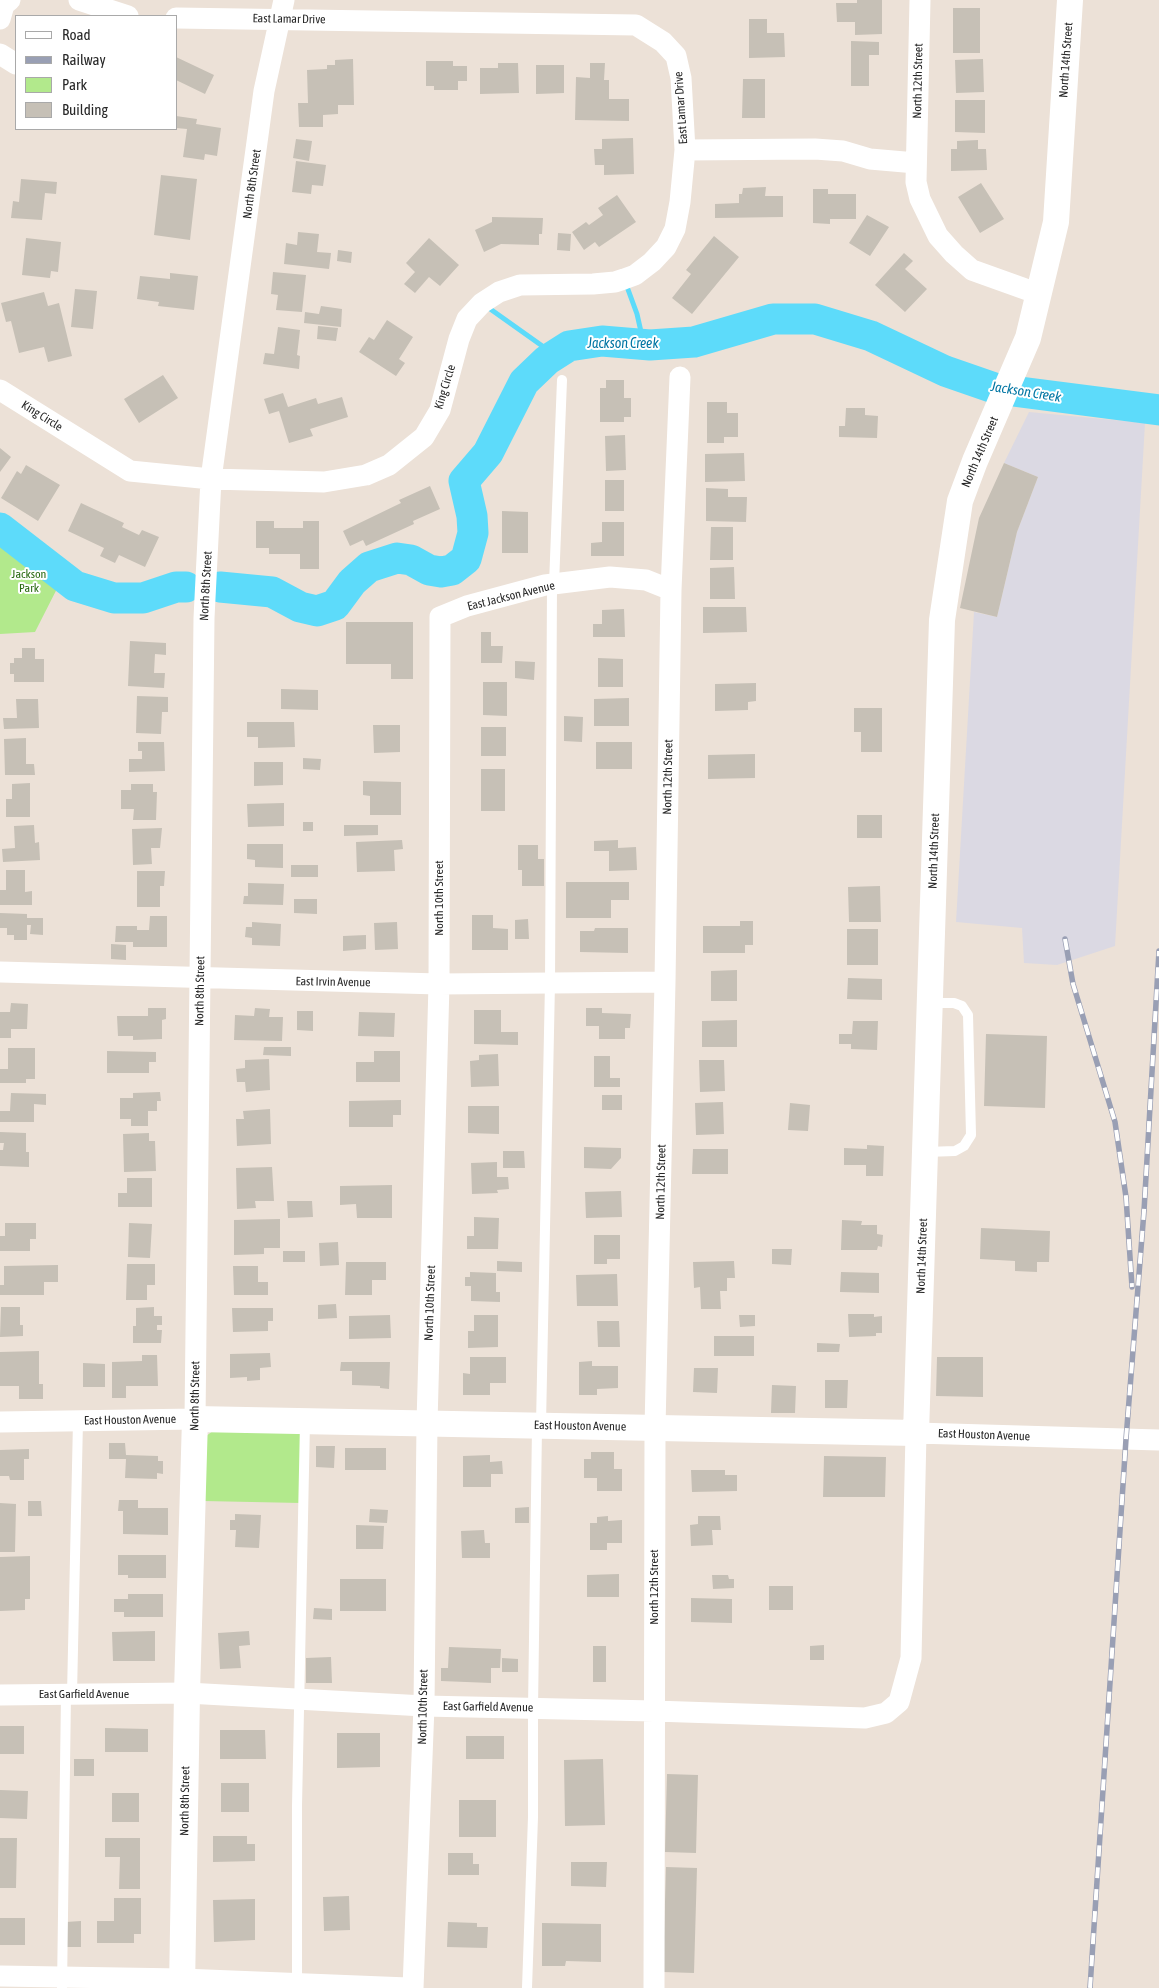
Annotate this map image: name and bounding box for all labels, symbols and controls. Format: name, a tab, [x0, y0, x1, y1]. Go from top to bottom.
street label: East Lamar Drive	[252, 11, 326, 27]
legend	[15, 15, 178, 130]
street label: North 14th Street	[1056, 22, 1076, 98]
text: Road	[62, 26, 91, 43]
street label: North 12th Street	[910, 43, 926, 119]
text: Railway	[62, 51, 106, 68]
street label: East Lamar Drive	[671, 71, 691, 145]
text: Park	[62, 76, 87, 93]
text: Building	[62, 101, 108, 118]
street label: North 8th Street	[240, 148, 264, 220]
water label: Jackson Creek	[587, 336, 659, 352]
street label: King Circle	[431, 363, 459, 411]
water label: Jackson Creek	[990, 378, 1062, 406]
street label: King Circle	[19, 398, 65, 434]
street label: North 14th Street	[959, 414, 1001, 490]
street label: North 8th Street	[197, 551, 215, 621]
park label: Jackson Park	[12, 567, 46, 595]
street label: East Jackson Avenue	[466, 578, 556, 614]
street label: North 12th Street	[660, 739, 676, 815]
street label: North 14th Street	[925, 813, 943, 889]
street label: North 10th Street	[432, 860, 446, 936]
street label: North 8th Street	[192, 956, 208, 1026]
street label: East Irvin Avenue	[295, 974, 371, 990]
street label: North 12th Street	[653, 1144, 669, 1220]
street label: North 14th Street	[913, 1218, 931, 1294]
street label: North 10th Street	[421, 1265, 439, 1341]
street label: North 8th Street	[187, 1361, 203, 1431]
street label: East Houston Avenue	[84, 1412, 176, 1428]
street label: East Houston Avenue	[534, 1418, 626, 1434]
street label: East Houston Avenue	[938, 1426, 1030, 1444]
street label: North 12th Street	[647, 1549, 661, 1625]
street label: North 10th Street	[415, 1669, 431, 1745]
street label: East Garfield Avenue	[39, 1687, 129, 1701]
street label: East Garfield Avenue	[443, 1699, 533, 1715]
street label: North 8th Street	[177, 1766, 193, 1836]

